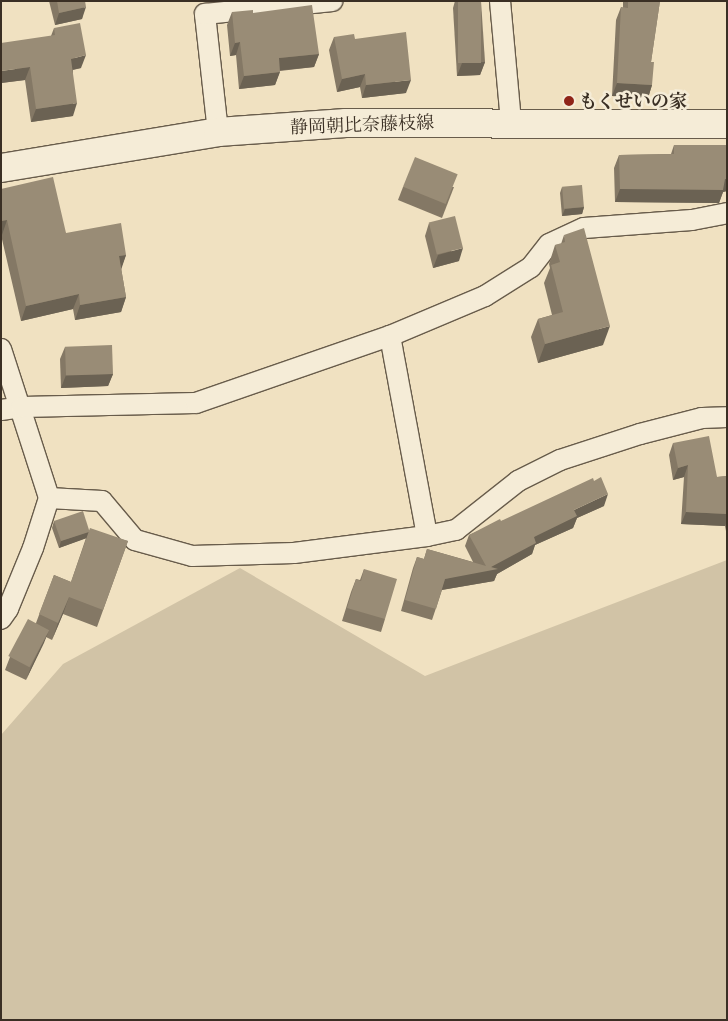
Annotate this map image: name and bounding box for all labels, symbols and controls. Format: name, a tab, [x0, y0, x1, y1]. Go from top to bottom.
place label: もくせいの家	[579, 90, 687, 112]
marker: もくせいの家	[563, 95, 575, 107]
street label: 静岡朝比奈藤枝線	[290, 112, 434, 138]

